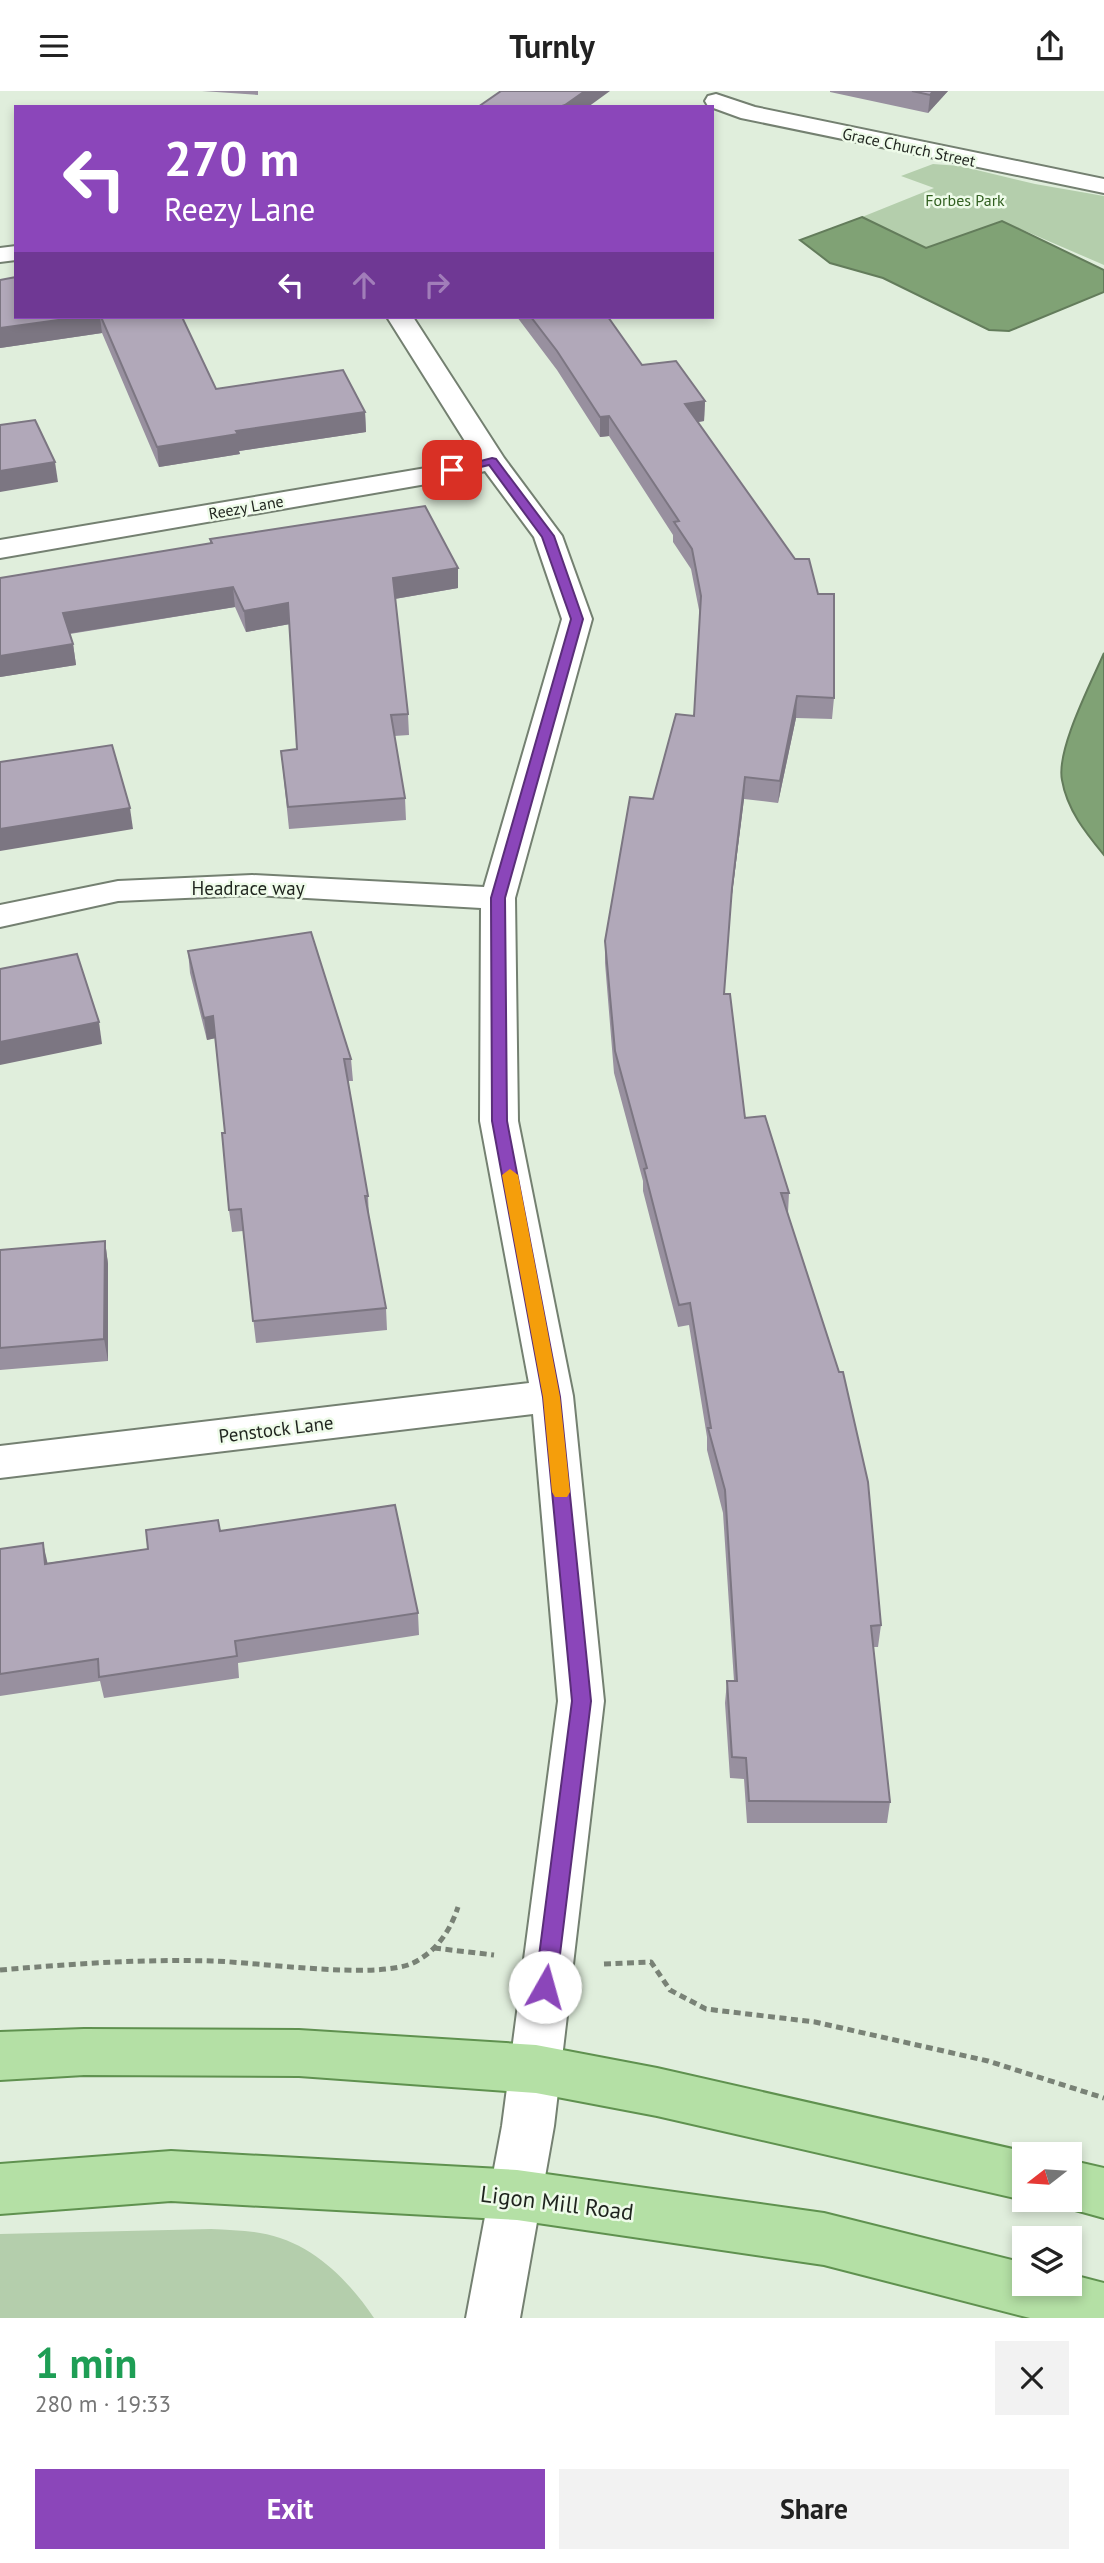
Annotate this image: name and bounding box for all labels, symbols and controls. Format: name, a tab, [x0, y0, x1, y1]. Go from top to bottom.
text: Turnly	[509, 25, 595, 67]
icon: menu	[35, 27, 73, 65]
icon: share	[1031, 27, 1069, 65]
street label: Grace Church Street	[841, 123, 978, 171]
text: 270 m	[164, 126, 299, 190]
icon: left	[49, 133, 140, 224]
text: Reezy Lane	[164, 188, 315, 230]
park label: Forbes Park	[925, 190, 1005, 210]
icon: left	[272, 266, 310, 304]
icon: ahead	[345, 266, 383, 304]
icon: right	[418, 266, 456, 304]
pin	[422, 440, 482, 500]
icon: arrive	[433, 451, 471, 489]
street label: Reezy Lane	[207, 491, 285, 523]
street label: Headrace way	[191, 876, 305, 900]
street label: Penstock Lane	[217, 1410, 335, 1448]
position arrow	[508, 1950, 582, 2024]
north arrow	[1012, 2142, 1082, 2212]
map controls	[1012, 2142, 1082, 2296]
street label: Ligon Mill Road	[479, 2179, 635, 2226]
button: layers	[1012, 2226, 1082, 2296]
text: 1 min	[35, 2335, 137, 2390]
button: close	[995, 2341, 1069, 2415]
text: 280 m · 19:33	[35, 2389, 171, 2418]
button: Exit	[35, 2469, 545, 2549]
button: Share	[559, 2469, 1069, 2549]

